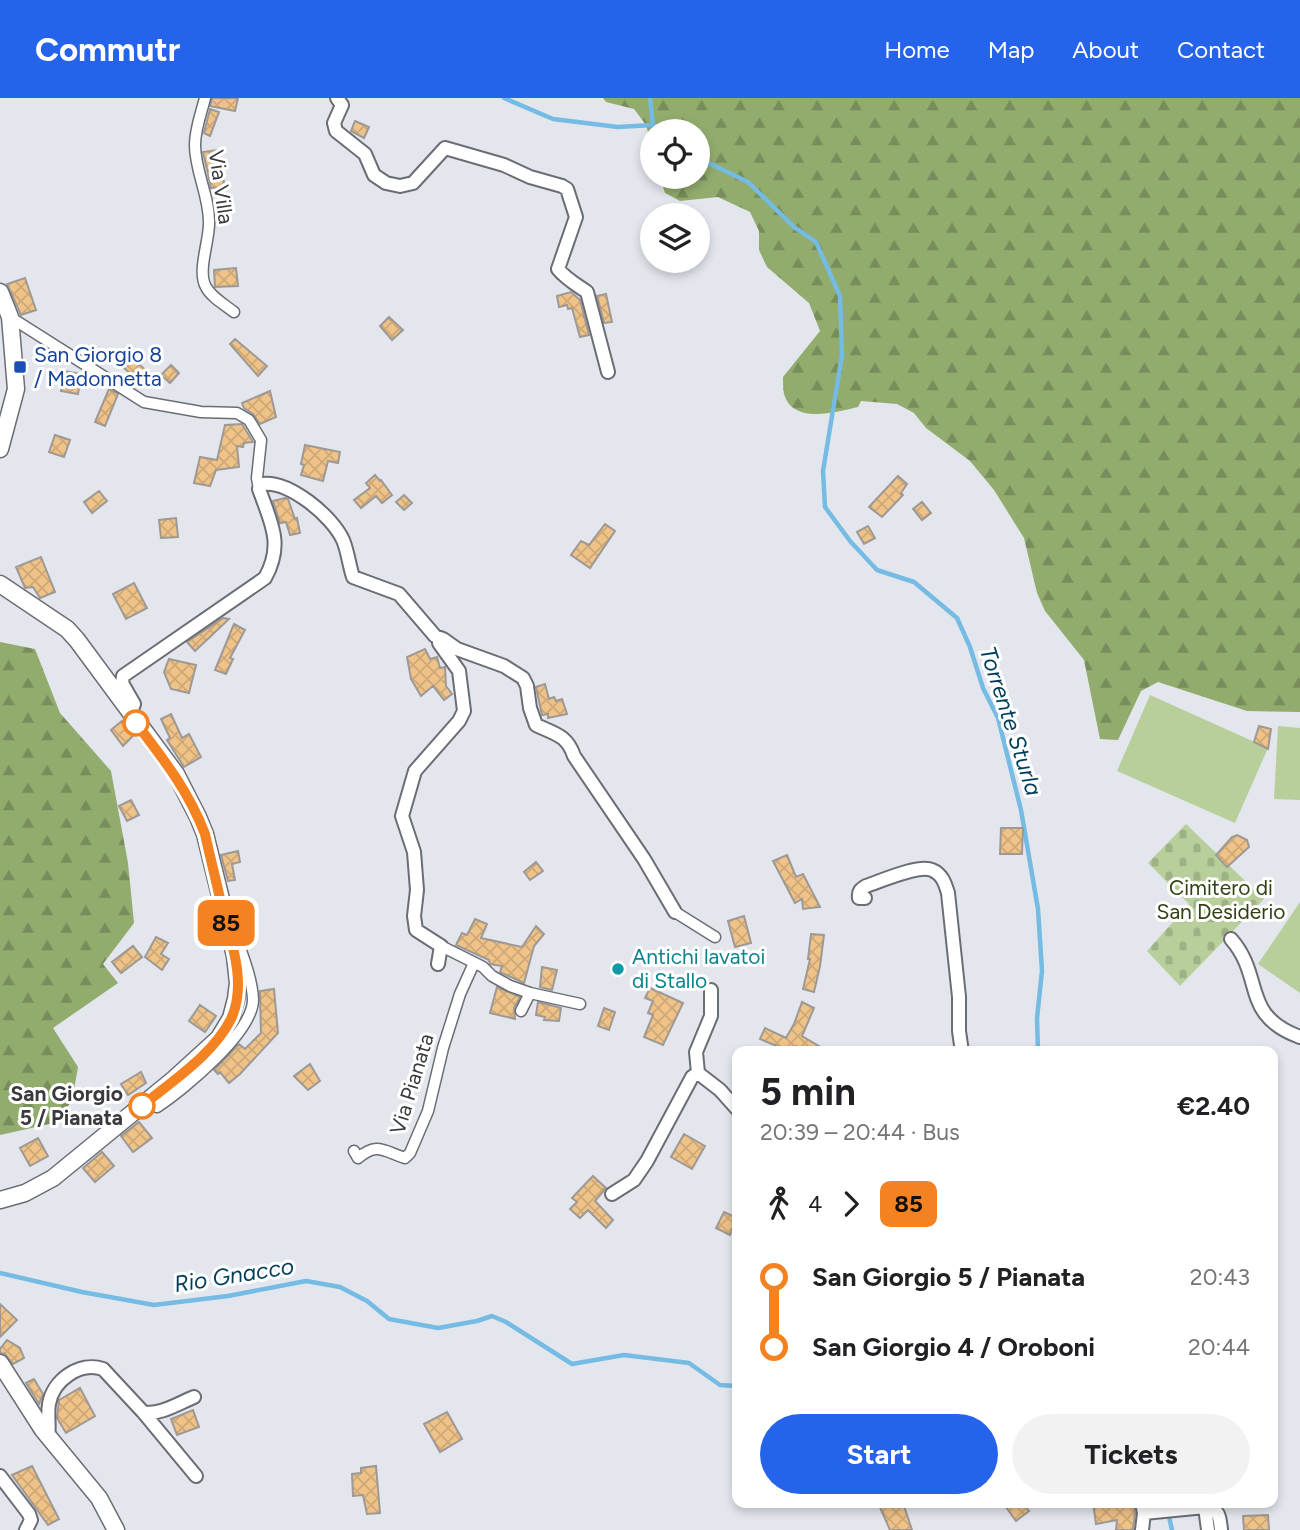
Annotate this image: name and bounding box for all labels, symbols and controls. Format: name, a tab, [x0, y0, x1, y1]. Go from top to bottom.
text: Commutr	[35, 30, 180, 69]
text: Home	[884, 35, 950, 64]
text: Map	[988, 35, 1034, 64]
text: About	[1072, 35, 1139, 64]
text: Contact	[1177, 35, 1265, 64]
map controls	[640, 119, 710, 273]
button: locate	[640, 119, 710, 189]
street label: Via Villa	[204, 148, 239, 226]
button: layers	[640, 203, 710, 273]
place label: San Giorgio 8 / Madonnetta	[34, 342, 162, 391]
marker: San Giorgio 8 / Madonnetta	[12, 359, 28, 375]
water label: Torrente Sturla	[974, 643, 1048, 799]
unlabelled marker	[123, 710, 149, 736]
park label: Cimitero di San Desiderio	[1156, 875, 1286, 924]
line badge: 85	[194, 900, 258, 946]
text: 85	[212, 908, 240, 937]
place label: Antichi lavatoi di Stallo	[632, 944, 765, 993]
marker: Antichi lavatoi di Stallo	[610, 961, 626, 977]
street label: Via Pianata	[384, 1030, 439, 1137]
text: 5 min	[760, 1069, 856, 1115]
place label: San Giorgio 5 / Pianata	[11, 1081, 123, 1130]
text: €2.40	[1177, 1090, 1250, 1122]
marker: San Giorgio 5 / Pianata	[129, 1093, 155, 1119]
text: 20:39 – 20:44 · Bus	[760, 1118, 960, 1146]
icon: walk	[760, 1185, 798, 1223]
icon: forward	[832, 1185, 870, 1223]
text: 85	[894, 1189, 923, 1218]
text: 4	[808, 1190, 822, 1218]
water label: Rio Gnacco	[172, 1252, 296, 1298]
text: San Giorgio 5 / Pianata	[812, 1261, 1085, 1293]
text: 20:43	[1190, 1263, 1250, 1291]
text: San Giorgio 4 / Oroboni	[812, 1331, 1095, 1363]
text: 20:44	[1188, 1333, 1250, 1361]
button: Start	[760, 1414, 998, 1494]
button: Tickets	[1012, 1414, 1250, 1494]

